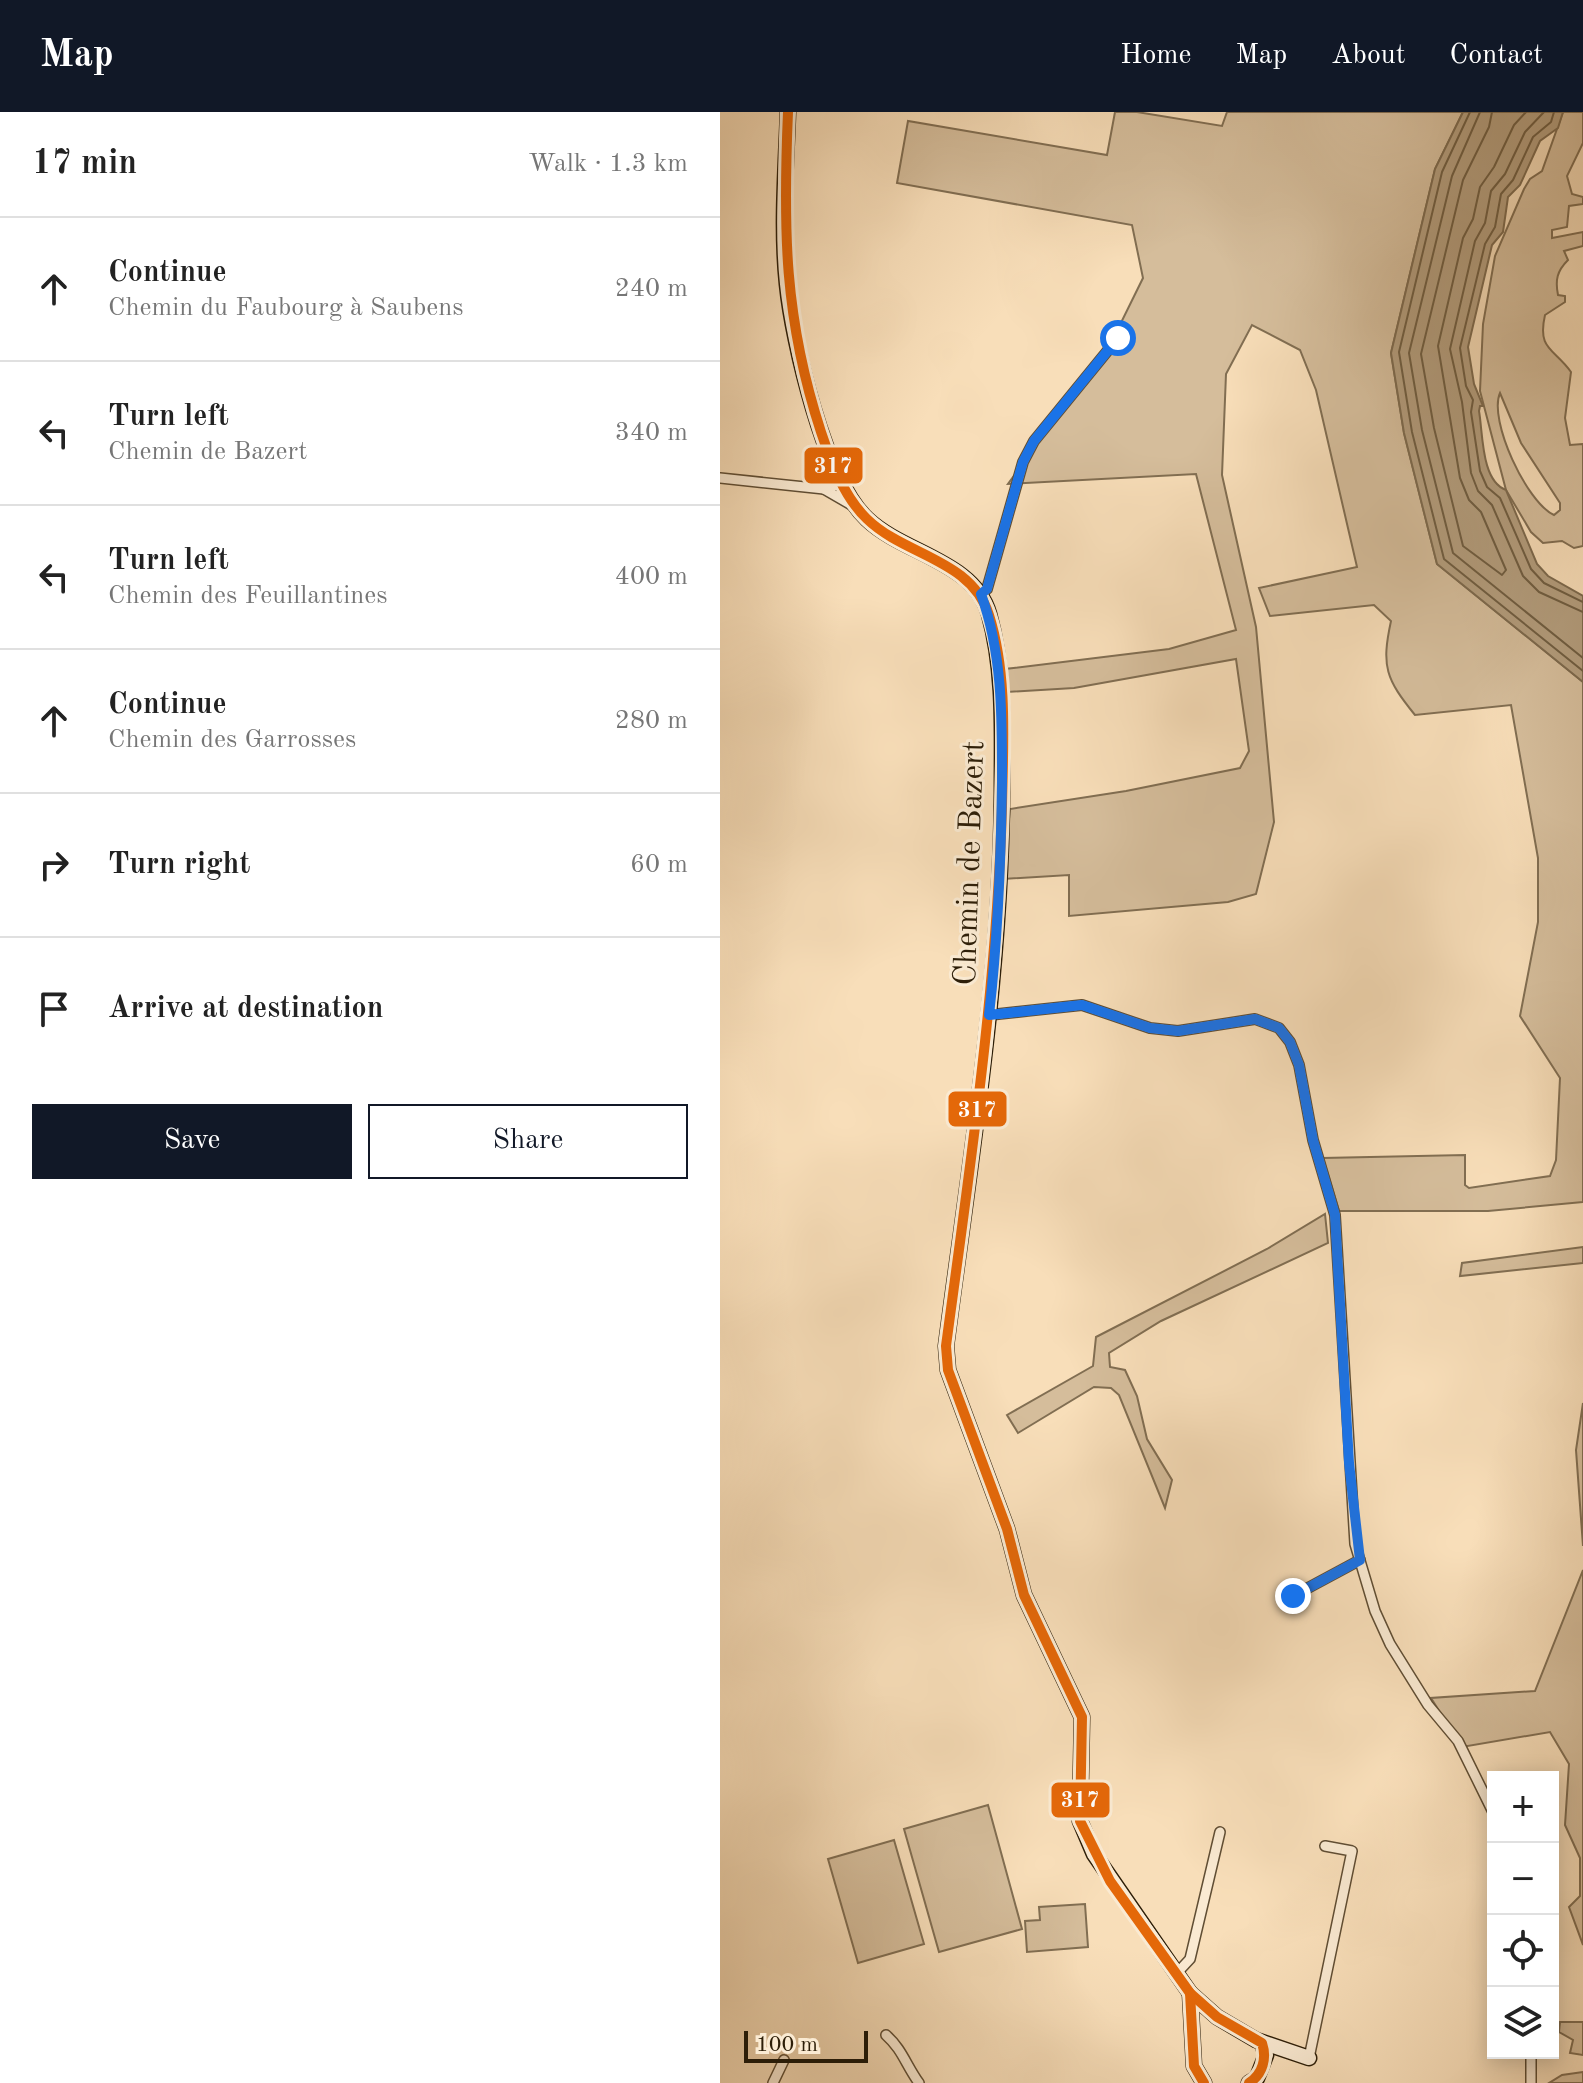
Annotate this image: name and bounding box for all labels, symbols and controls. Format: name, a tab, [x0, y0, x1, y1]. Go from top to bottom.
text: Map	[40, 37, 114, 75]
text: Home	[1120, 42, 1191, 70]
text: Map	[1235, 42, 1287, 70]
text: About	[1331, 42, 1406, 70]
text: Contact	[1450, 42, 1543, 70]
text: 17 min	[32, 147, 137, 181]
text: Walk · 1.3 km	[528, 151, 688, 177]
text: Continue	[108, 258, 227, 288]
icon: ahead	[32, 267, 76, 311]
text: 240 m	[615, 276, 688, 302]
text: Chemin du Faubourg à Saubens	[108, 295, 464, 321]
route start	[1100, 320, 1136, 356]
text: Turn left	[108, 402, 229, 432]
icon: left	[32, 411, 76, 455]
text: 340 m	[615, 420, 688, 446]
text: Chemin de Bazert	[108, 439, 307, 465]
line badge: 317	[803, 446, 864, 485]
text: 317	[814, 456, 852, 478]
text: Turn left	[108, 546, 229, 576]
icon: left	[32, 555, 76, 599]
text: 400 m	[615, 564, 688, 590]
text: Chemin des Feuillantines	[108, 583, 388, 609]
text: Continue	[108, 690, 227, 720]
icon: ahead	[32, 699, 76, 743]
text: 280 m	[615, 708, 688, 734]
text: Chemin des Garrosses	[108, 727, 356, 753]
street label: Chemin de Bazert	[951, 740, 991, 986]
icon: right	[32, 843, 76, 887]
text: Turn right	[108, 850, 250, 880]
text: 60 m	[630, 852, 688, 878]
icon: arrive	[32, 987, 76, 1031]
text: Arrive at destination	[108, 994, 383, 1024]
line badge: 317	[947, 1090, 1008, 1128]
text: 317	[958, 1100, 996, 1122]
button: Save	[32, 1104, 352, 1179]
button: Share	[368, 1104, 688, 1179]
route end	[1275, 1578, 1311, 1614]
map controls	[1487, 1771, 1559, 2059]
button: +	[1487, 1771, 1559, 1843]
line badge: 317	[1050, 1781, 1111, 1819]
text: 317	[1061, 1790, 1099, 1812]
button: −	[1487, 1843, 1559, 1915]
button: locate	[1487, 1915, 1559, 1987]
button: layers	[1487, 1987, 1559, 2059]
scale bar	[744, 2027, 868, 2063]
text: 100 m	[756, 2034, 818, 2056]

